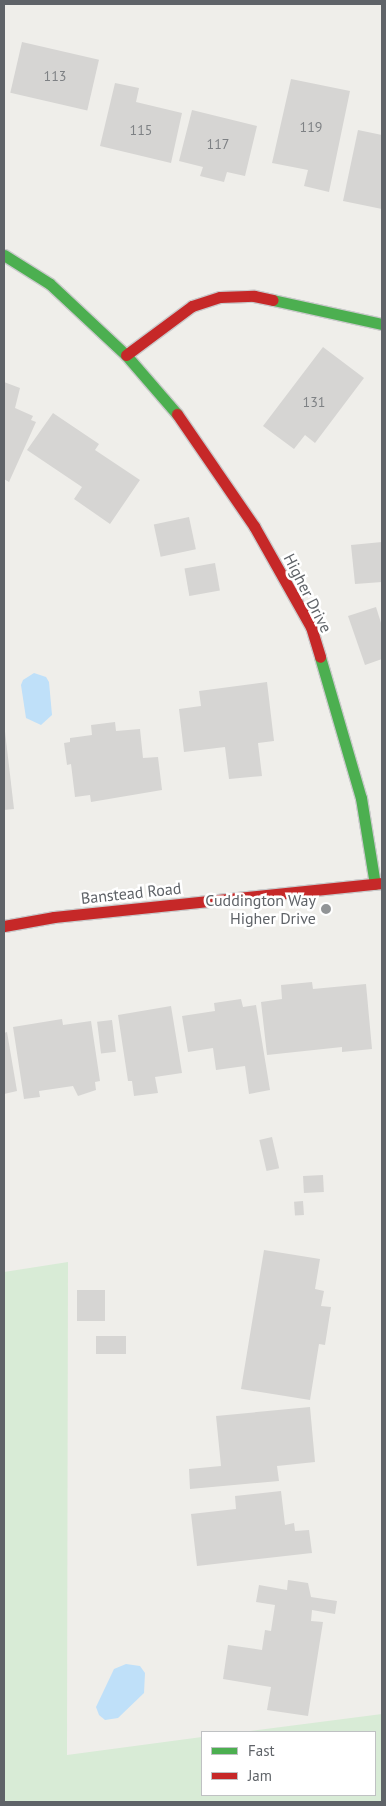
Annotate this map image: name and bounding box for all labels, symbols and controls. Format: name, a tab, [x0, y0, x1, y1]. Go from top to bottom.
house number: 113	[44, 68, 66, 84]
house number: 119	[300, 119, 322, 135]
house number: 115	[130, 122, 152, 138]
house number: 117	[207, 136, 229, 152]
house number: 131	[303, 394, 325, 410]
street label: Higher Drive	[280, 550, 336, 636]
street label: Banstead Road	[80, 878, 182, 908]
place label: Cuddington Way Higher Drive	[205, 890, 316, 928]
marker: Cuddington Way Higher Drive	[320, 903, 332, 915]
legend	[201, 1731, 376, 1796]
text: Fast	[248, 1741, 275, 1760]
text: Jam	[248, 1766, 272, 1785]

